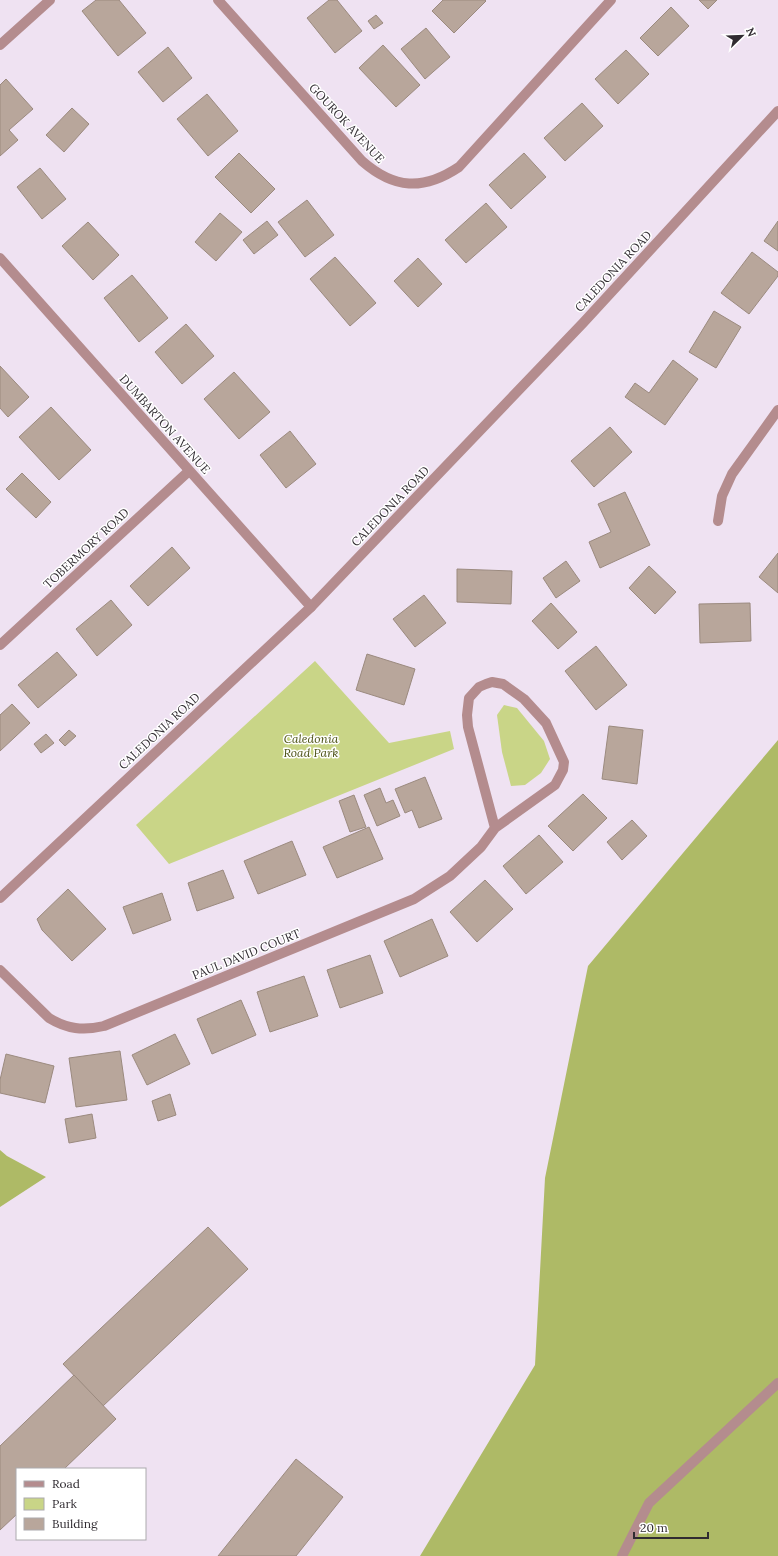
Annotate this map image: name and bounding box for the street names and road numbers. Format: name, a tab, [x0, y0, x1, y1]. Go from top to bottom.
street label: GOUROK AVENUE	[306, 80, 388, 166]
street label: CALEDONIA ROAD	[571, 227, 655, 315]
street label: DUMBARTON AVENUE	[116, 371, 214, 477]
street label: CALEDONIA ROAD	[348, 463, 432, 549]
street label: TOBERMORY ROAD	[40, 505, 132, 591]
street label: CALEDONIA ROAD	[115, 689, 203, 773]
street label: PAUL DAVID COURT	[190, 925, 302, 983]

